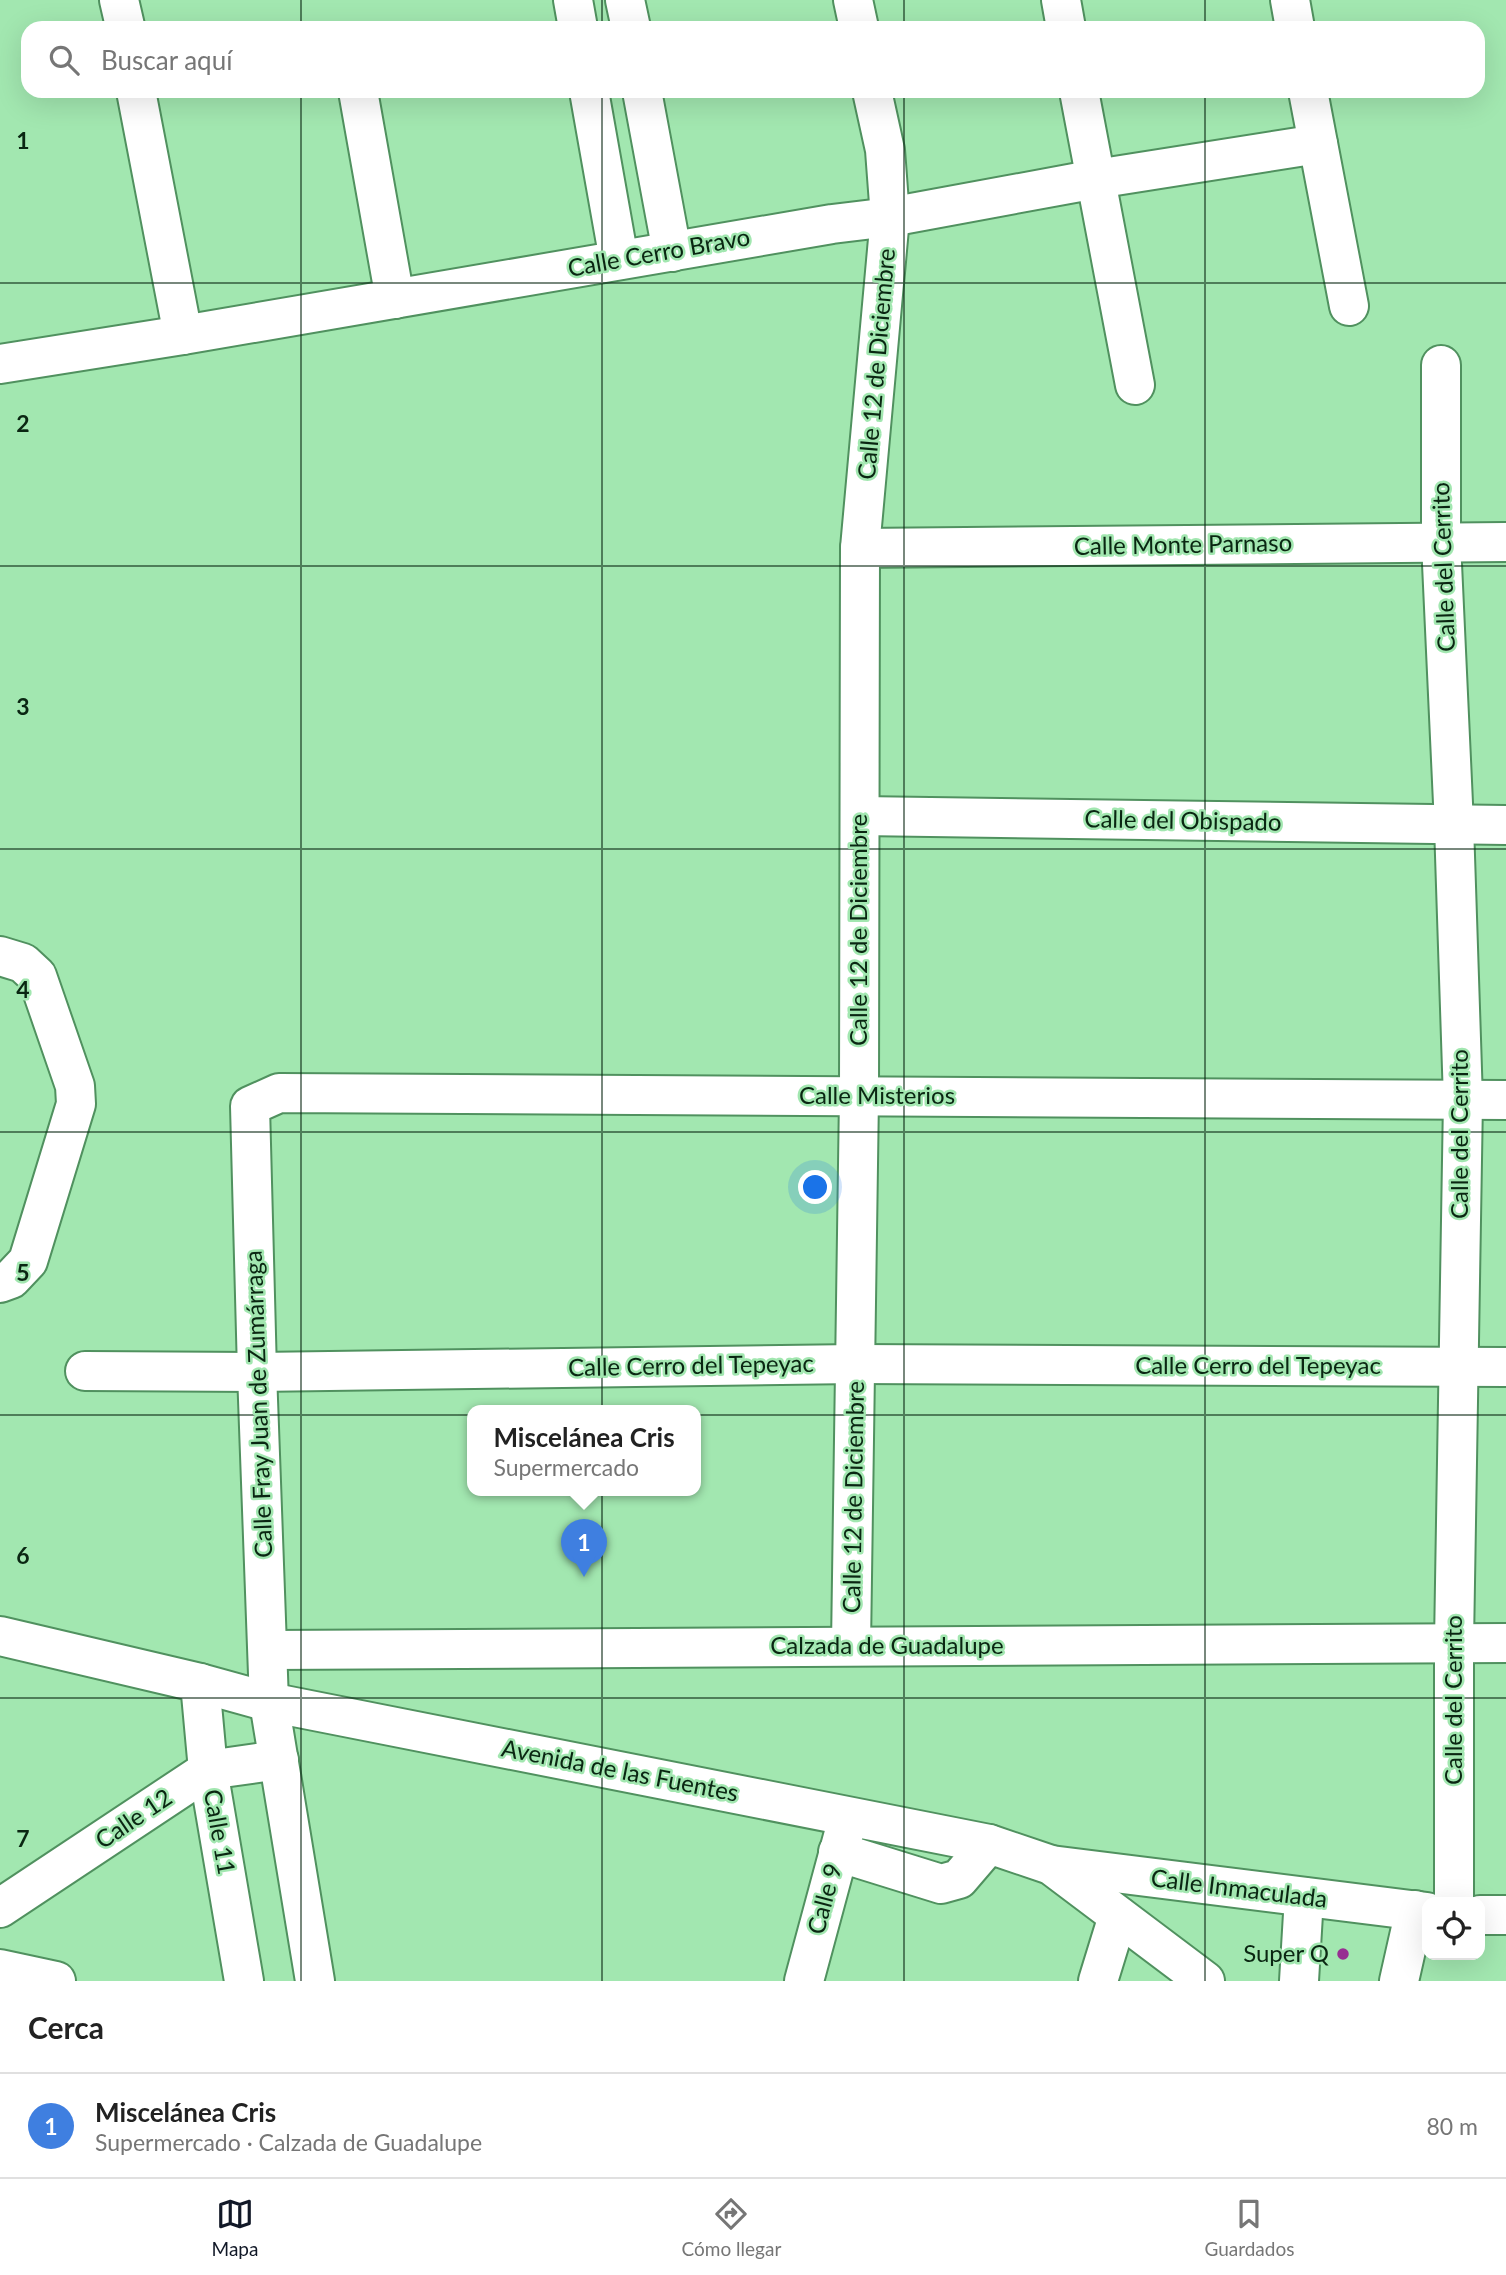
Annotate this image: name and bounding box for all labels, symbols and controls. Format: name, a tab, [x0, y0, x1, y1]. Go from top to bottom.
search box	[21, 21, 1485, 98]
icon: search	[45, 41, 83, 79]
text: Buscar aquí	[101, 44, 232, 76]
text: 1	[16, 126, 30, 154]
street label: Calle Cerro Bravo	[565, 221, 752, 282]
street label: Calle 12 de Diciembre	[851, 247, 900, 481]
text: 2	[16, 409, 30, 437]
street label: Calle del Cerrito	[1425, 482, 1460, 652]
street label: Calle Monte Parnaso	[1074, 527, 1292, 560]
text: 3	[16, 692, 30, 720]
street label: Calle del Obispado	[1084, 803, 1282, 836]
street label: Calle 12 de Diciembre	[843, 814, 872, 1046]
text: 4	[16, 975, 30, 1003]
street label: Calle del Cerrito	[1444, 1049, 1473, 1219]
street label: Calle Misterios	[799, 1080, 955, 1109]
your location	[798, 1170, 832, 1204]
street label: Calle Fray Juan de Zumárraga	[238, 1250, 277, 1558]
text: 5	[16, 1258, 30, 1286]
street label: Calle Cerro del Tepeyac	[568, 1348, 814, 1381]
street label: Calle Cerro del Tepeyac	[1135, 1350, 1381, 1379]
street label: Calle 12 de Diciembre	[836, 1381, 869, 1613]
popup	[467, 1405, 701, 1496]
text: Miscelánea Cris	[493, 1421, 675, 1453]
text: Supermercado	[493, 1453, 639, 1481]
pin: 1	[561, 1519, 607, 1577]
text: 6	[16, 1541, 30, 1569]
street label: Calle del Cerrito	[1438, 1615, 1467, 1785]
street label: Calzada de Guadalupe	[770, 1630, 1004, 1659]
street label: Avenida de las Fuentes	[499, 1732, 741, 1807]
street label: Calle 12	[89, 1782, 177, 1854]
street label: Calle 11	[199, 1787, 242, 1877]
text: 7	[16, 1824, 30, 1852]
street label: Calle 9	[800, 1860, 847, 1937]
street label: Calle Inmaculada	[1149, 1862, 1329, 1913]
map controls	[1422, 1897, 1485, 1960]
button: locate	[1422, 1897, 1485, 1960]
place label: Super Q	[1243, 1938, 1329, 1967]
marker: Super Q	[1335, 1946, 1351, 1962]
text: Cerca	[28, 2009, 104, 2045]
text: Miscelánea Cris	[95, 2096, 276, 2128]
text: 1	[44, 2112, 58, 2140]
text: 80 m	[1427, 2112, 1478, 2140]
text: Supermercado · Calzada de Guadalupe	[95, 2128, 482, 2156]
tab: Mapa	[212, 2195, 258, 2260]
tab: Cómo llegar	[682, 2195, 781, 2260]
tab: Guardados	[1204, 2195, 1294, 2260]

